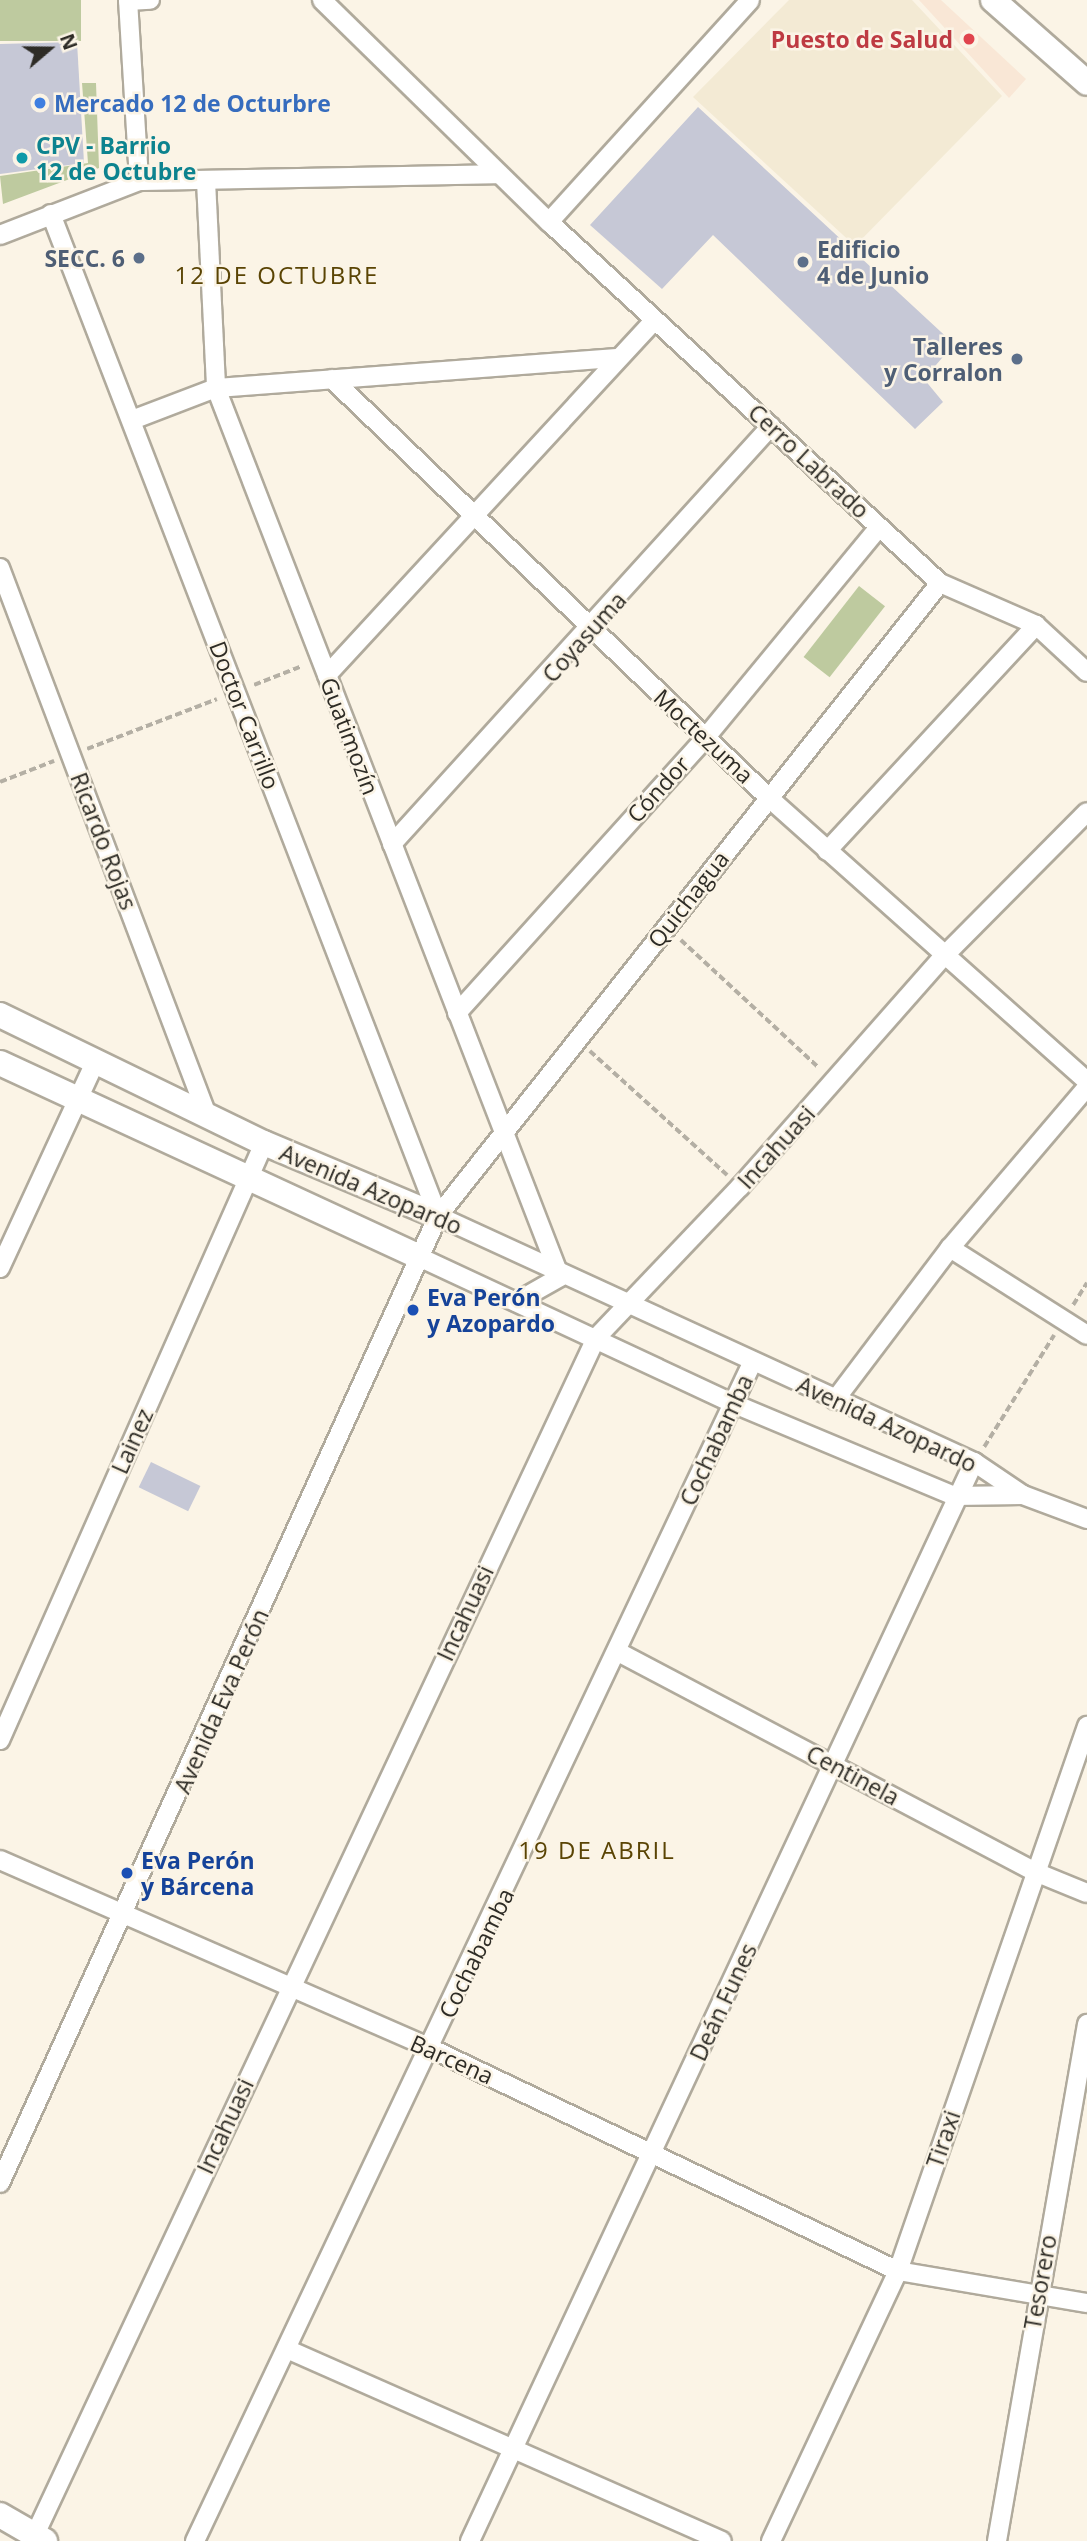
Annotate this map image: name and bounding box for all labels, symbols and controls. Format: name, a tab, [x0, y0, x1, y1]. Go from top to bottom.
north arrow	[14, 14, 84, 84]
place label: Puesto de Salud	[771, 25, 953, 53]
marker: Puesto de Salud	[959, 29, 979, 49]
text: N	[54, 30, 84, 54]
place label: Mercado 12 de Octurbre	[54, 89, 331, 117]
marker: Mercado 12 de Octurbre	[32, 95, 48, 111]
place label: CPV - Barrio 12 de Octubre	[36, 131, 196, 185]
marker: CPV - Barrio 12 de Octubre	[14, 150, 30, 166]
place label: Edificio 4 de Junio	[817, 235, 929, 289]
place label: SECC. 6	[44, 244, 125, 272]
marker: SECC. 6	[131, 250, 147, 266]
marker: Edificio 4 de Junio	[795, 254, 811, 270]
district label: 12 DE OCTUBRE	[176, 261, 378, 289]
place label: Talleres y Corralon	[884, 332, 1003, 386]
marker: Talleres y Corralon	[1009, 351, 1025, 367]
street label: Cerro Labrado	[743, 398, 875, 524]
street label: Coyasuma	[536, 586, 632, 688]
street label: Doctor Carrillo	[204, 637, 286, 793]
street label: Guatimozín	[315, 673, 385, 799]
street label: Moctezuma	[649, 683, 759, 789]
street label: Cóndor	[621, 750, 695, 828]
street label: Ricardo Rojas	[65, 769, 143, 913]
street label: Quichagua	[642, 845, 734, 953]
street label: Incahuasi	[732, 1100, 820, 1194]
street label: Avenida Azopardo	[276, 1138, 466, 1240]
place label: Eva Perón y Azopardo	[427, 1283, 555, 1337]
marker: Eva Perón y Azopardo	[405, 1302, 421, 1318]
street label: Cochabamba	[674, 1370, 758, 1510]
street label: Avenida Azopardo	[793, 1370, 981, 1478]
street label: Lainez	[105, 1404, 159, 1478]
street label: Incahuasi	[431, 1561, 499, 1665]
street label: Avenida Eva Perón	[168, 1605, 274, 1797]
street label: Centinela	[802, 1739, 904, 1811]
district label: 19 DE ABRIL	[520, 1836, 674, 1864]
place label: Eva Perón y Bárcena	[141, 1846, 255, 1900]
marker: Eva Perón y Bárcena	[119, 1865, 135, 1881]
street label: Cochabamba	[433, 1883, 519, 2023]
street label: Deán Funes	[684, 1939, 762, 2065]
street label: Barcena	[406, 2029, 498, 2089]
street label: Incahuasi	[191, 2074, 259, 2178]
street label: Tiraxi	[920, 2107, 966, 2171]
street label: Tesorero	[1018, 2232, 1062, 2332]

